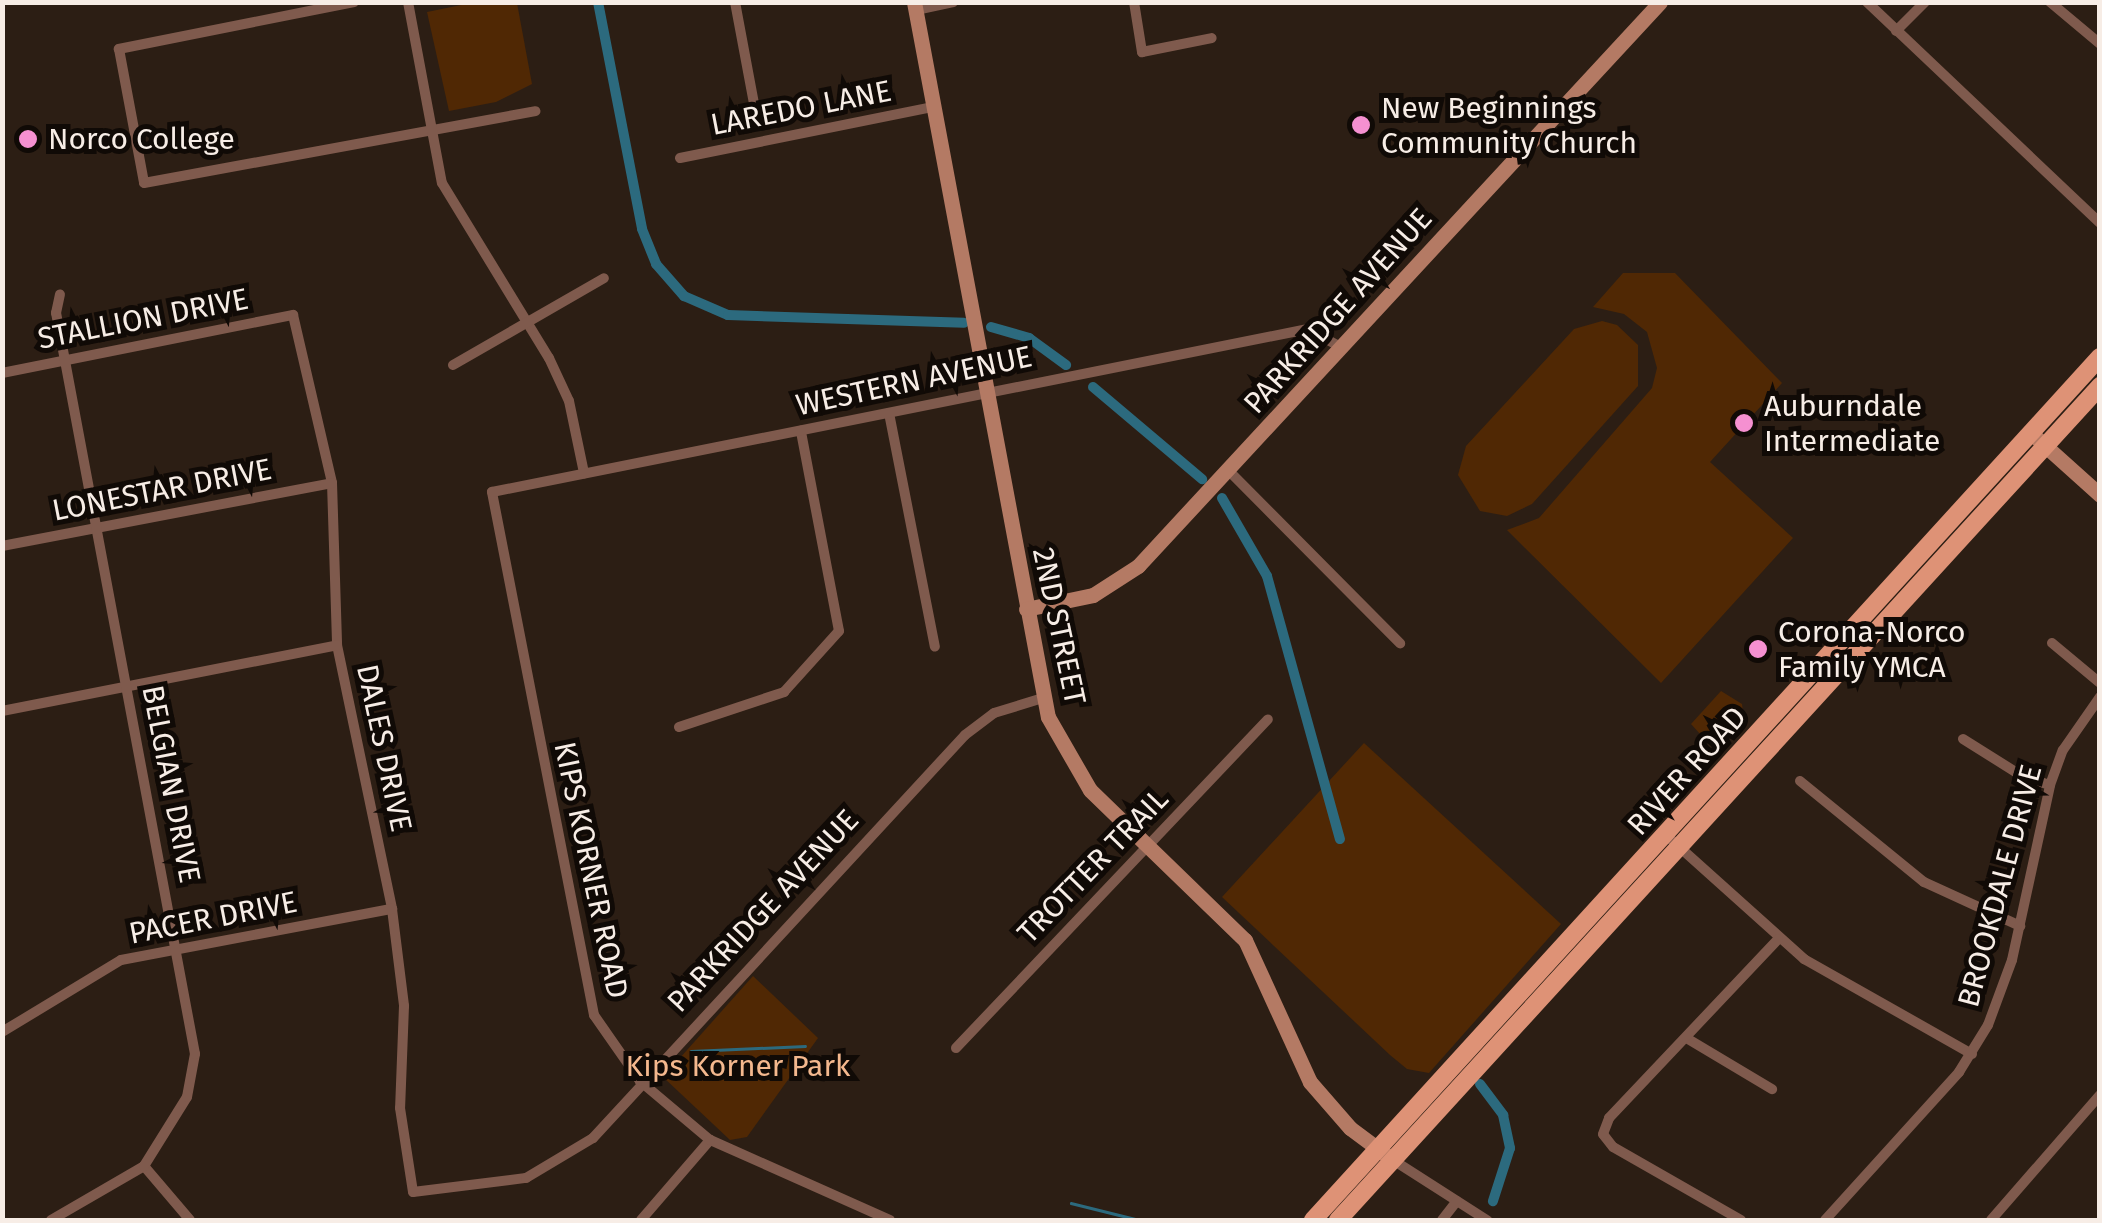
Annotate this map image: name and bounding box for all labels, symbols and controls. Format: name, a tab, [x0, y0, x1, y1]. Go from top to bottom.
street label: LAREDO LANE	[708, 73, 894, 143]
place label: New Beginnings Community Church	[1381, 90, 1637, 160]
marker: New Beginnings Community Church	[1350, 114, 1372, 136]
place label: Norco College	[48, 121, 235, 157]
marker: Norco College	[17, 128, 39, 150]
street label: PARKRIDGE AVENUE	[1236, 201, 1440, 421]
street label: STALLION DRIVE	[35, 281, 251, 357]
street label: WESTERN AVENUE	[793, 338, 1035, 424]
place label: Auburndale Intermediate	[1764, 388, 1940, 458]
marker: Auburndale Intermediate	[1733, 412, 1755, 434]
street label: LONESTAR DRIVE	[49, 451, 275, 529]
street label: 2ND STREET	[1025, 544, 1093, 708]
place label: Corona-Norco Family YMCA	[1778, 614, 1966, 684]
marker: Corona-Norco Family YMCA	[1747, 638, 1769, 660]
street label: DALES DRIVE	[349, 661, 419, 835]
street label: BELGIAN DRIVE	[134, 682, 208, 886]
street label: RIVER ROAD	[1620, 699, 1754, 843]
street label: KIPS KORNER ROAD	[546, 738, 636, 1002]
street label: BROOKDALE DRIVE	[1950, 761, 2050, 1011]
street label: TROTTER TRAIL	[1010, 781, 1176, 951]
street label: PARKRIDGE AVENUE	[660, 802, 866, 1020]
street label: PACER DRIVE	[126, 884, 300, 952]
park label: Kips Korner Park	[626, 1048, 850, 1084]

